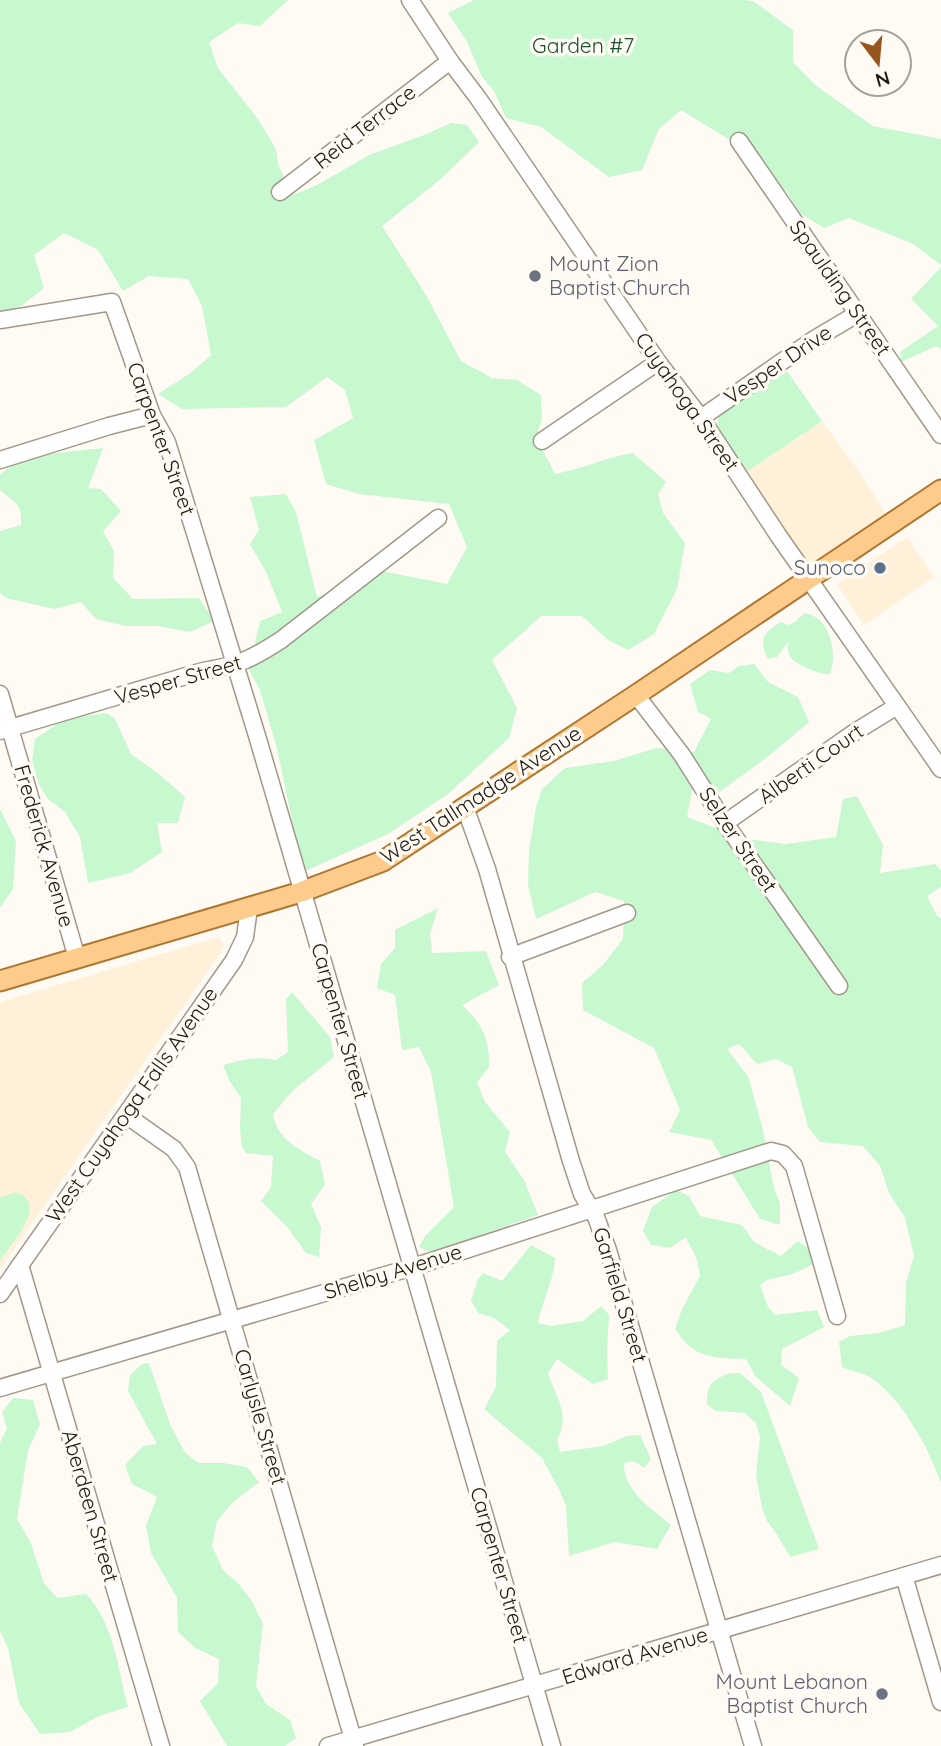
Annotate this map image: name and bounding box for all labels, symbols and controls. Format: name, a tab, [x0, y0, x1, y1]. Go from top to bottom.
north arrow	[843, 28, 913, 98]
park label: Garden #7	[532, 32, 634, 58]
text: N	[873, 66, 893, 93]
street label: Reid Terrace	[308, 78, 421, 174]
street label: Spaulding Street	[785, 215, 897, 360]
place label: Mount Zion Baptist Church	[549, 250, 690, 300]
marker: Mount Zion Baptist Church	[527, 268, 543, 284]
street label: Vesper Drive	[719, 319, 836, 410]
street label: Cuyahoga Street	[630, 327, 745, 476]
street label: Carpenter Street	[122, 358, 202, 519]
place label: Sunoco	[794, 554, 866, 580]
marker: Sunoco	[872, 560, 888, 576]
street label: Vesper Street	[111, 648, 244, 710]
street label: Alberti Court	[753, 718, 868, 809]
street label: West Tallmadge Avenue	[375, 719, 586, 869]
street label: Frederick Avenue	[9, 761, 81, 930]
street label: Selzer Street	[694, 782, 784, 897]
street label: Carpenter Street	[306, 940, 376, 1102]
street label: West Cuyahoga Falls Avenue	[40, 981, 223, 1227]
street label: Garfield Street	[588, 1224, 654, 1365]
street label: Shelby Avenue	[321, 1238, 465, 1304]
street label: Carlysle Street	[229, 1346, 293, 1488]
street label: Aberdeen Street	[57, 1426, 125, 1585]
street label: Carpenter Street	[465, 1484, 535, 1646]
street label: Edward Avenue	[559, 1621, 711, 1690]
place label: Mount Lebanon Baptist Church	[716, 1668, 868, 1718]
marker: Mount Lebanon Baptist Church	[874, 1686, 890, 1702]

